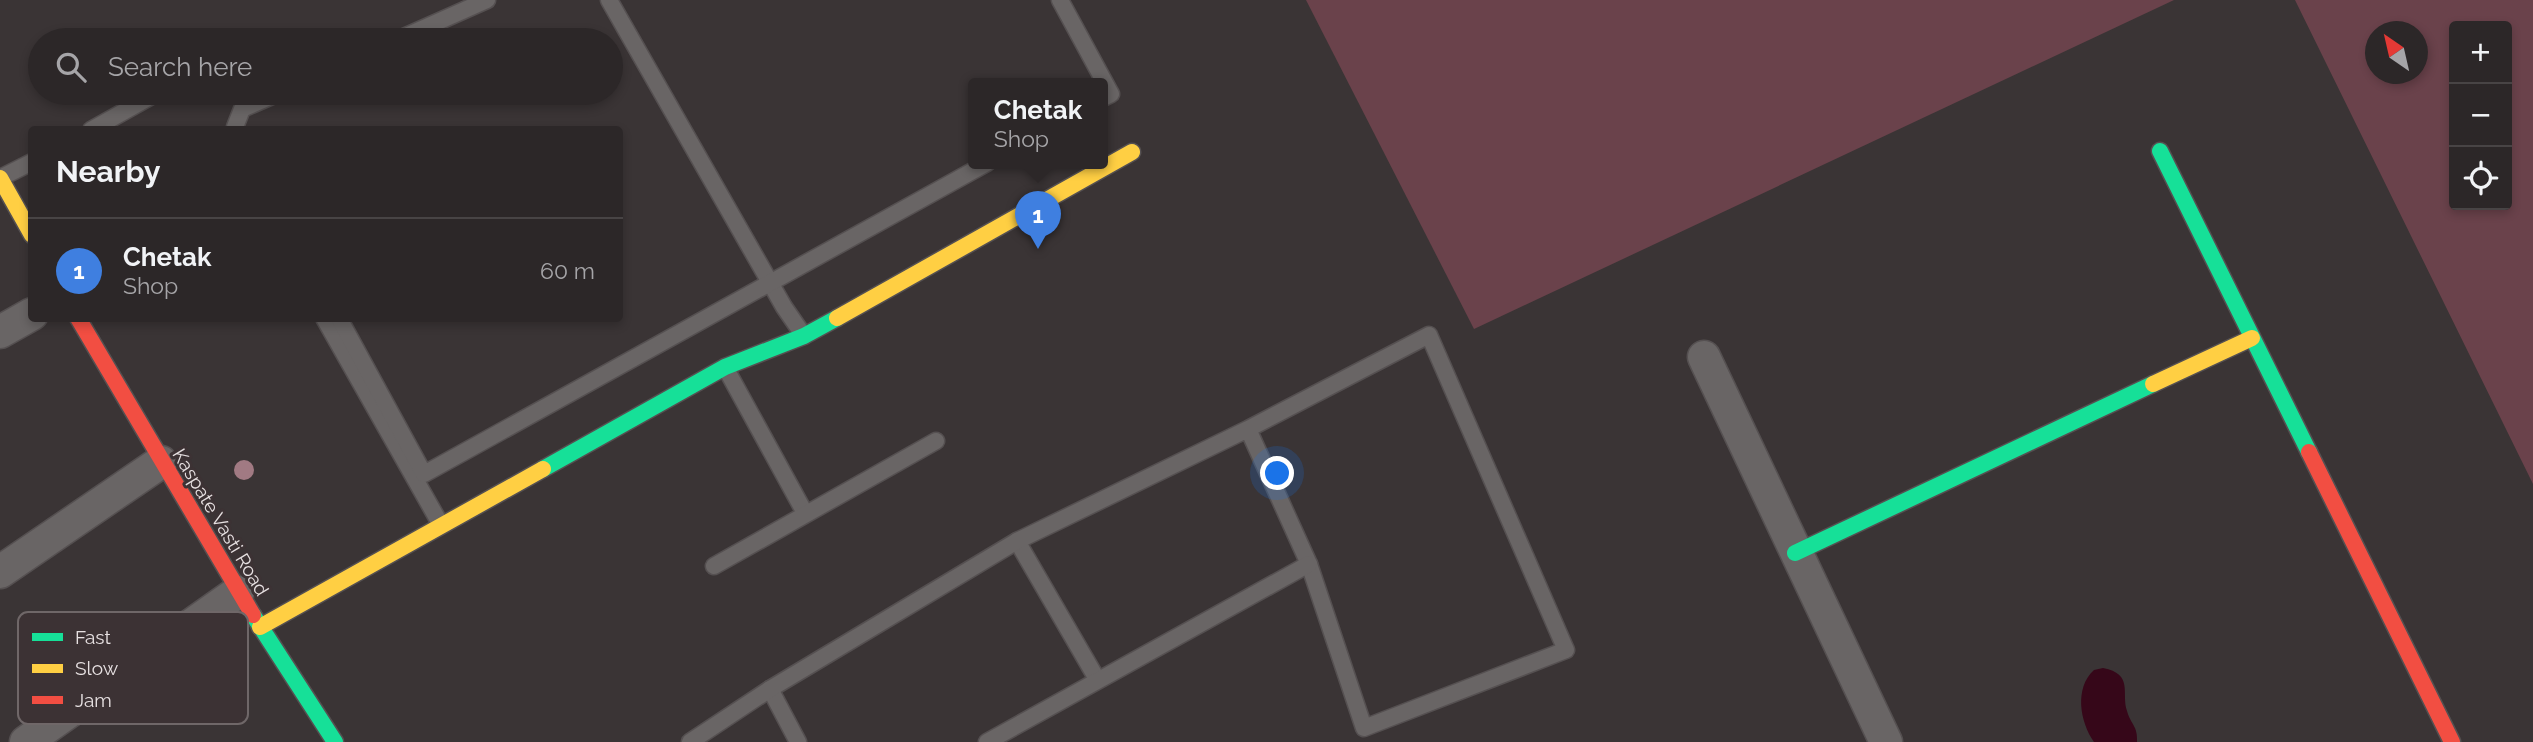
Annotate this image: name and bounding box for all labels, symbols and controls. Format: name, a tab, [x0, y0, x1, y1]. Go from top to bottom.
north arrow	[2365, 21, 2428, 84]
map controls	[2449, 21, 2512, 210]
button: +	[2449, 21, 2512, 84]
search box	[28, 28, 623, 105]
icon: search	[52, 48, 90, 86]
text: Search here	[108, 52, 252, 82]
popup	[968, 78, 1108, 169]
button: −	[2449, 84, 2512, 147]
text: Chetak	[994, 95, 1082, 125]
text: Shop	[994, 125, 1049, 152]
button: locate	[2449, 147, 2512, 210]
text: Nearby	[56, 154, 160, 189]
pin: 1	[1015, 191, 1061, 249]
text: Chetak	[123, 242, 211, 272]
text: 1	[73, 257, 85, 284]
text: 60 m	[540, 257, 595, 284]
text: Shop	[123, 272, 178, 299]
street label: Kaspate Vasti Road	[168, 444, 274, 600]
your location	[1260, 456, 1294, 490]
legend	[18, 612, 248, 724]
text: Fast	[75, 626, 111, 648]
text: Slow	[75, 657, 119, 679]
text: Jam	[75, 689, 112, 711]

